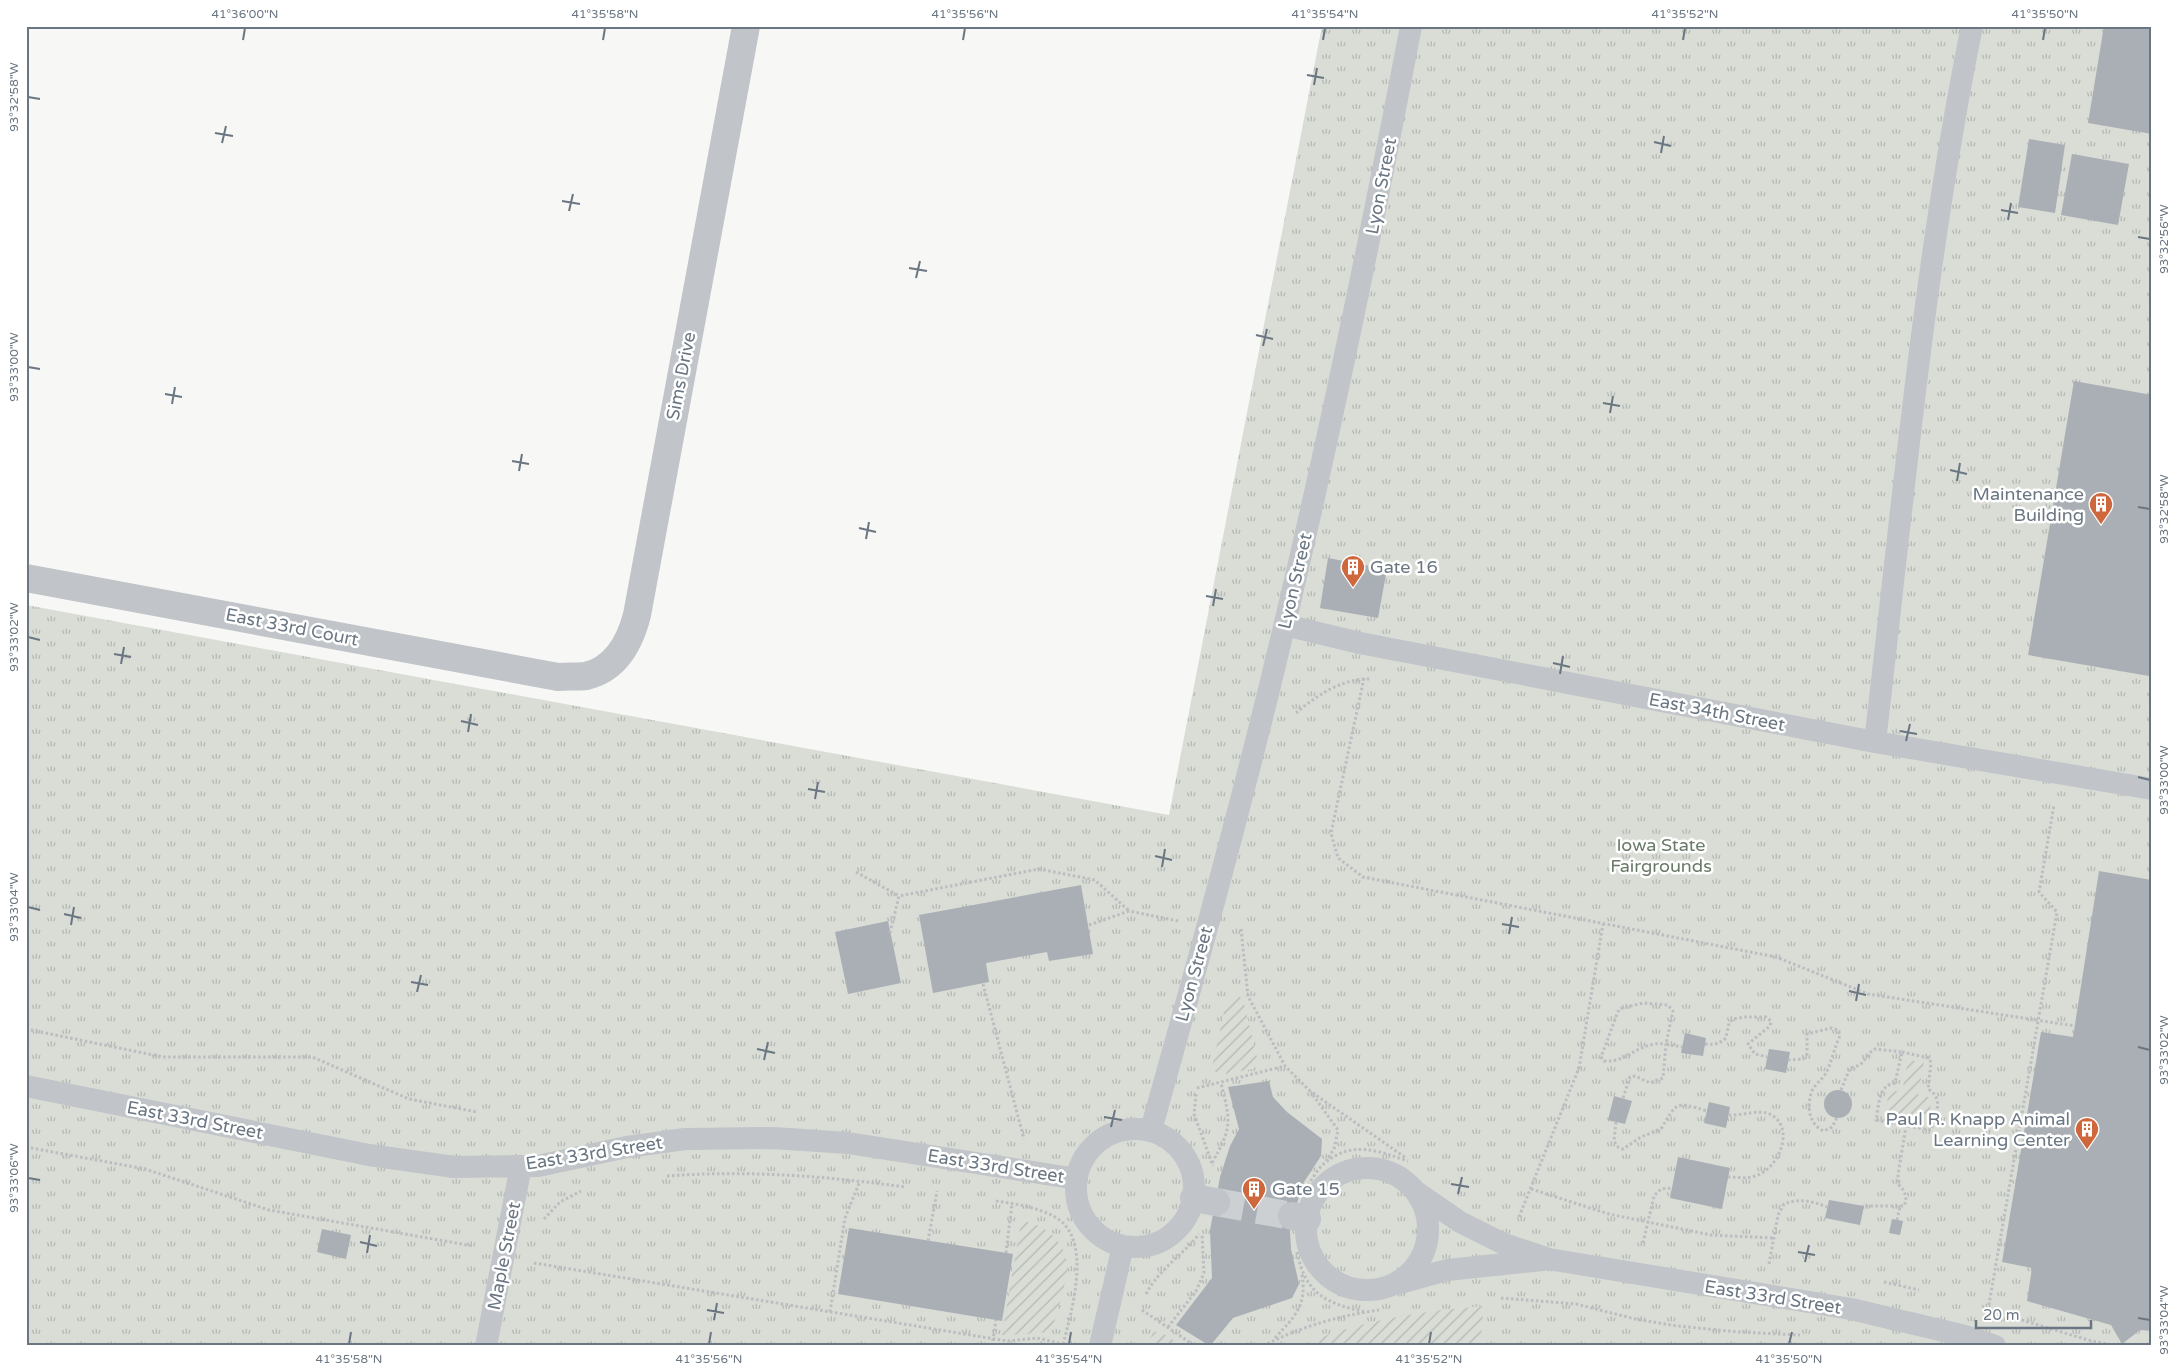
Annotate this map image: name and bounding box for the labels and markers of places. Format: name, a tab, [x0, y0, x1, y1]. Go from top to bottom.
place label: Maintenance Building	[1973, 483, 2084, 526]
building icon: Maintenance Building	[2088, 491, 2114, 525]
building icon: Gate 16	[1340, 554, 1366, 588]
place label: Gate 16	[1370, 556, 1438, 578]
place label: Paul R. Knapp Animal Learning Center	[1886, 1108, 2070, 1151]
building icon: Paul R. Knapp Animal Learning Center	[2074, 1116, 2100, 1150]
building icon: Gate 15	[1241, 1176, 1267, 1210]
place label: Gate 15	[1272, 1178, 1340, 1200]

